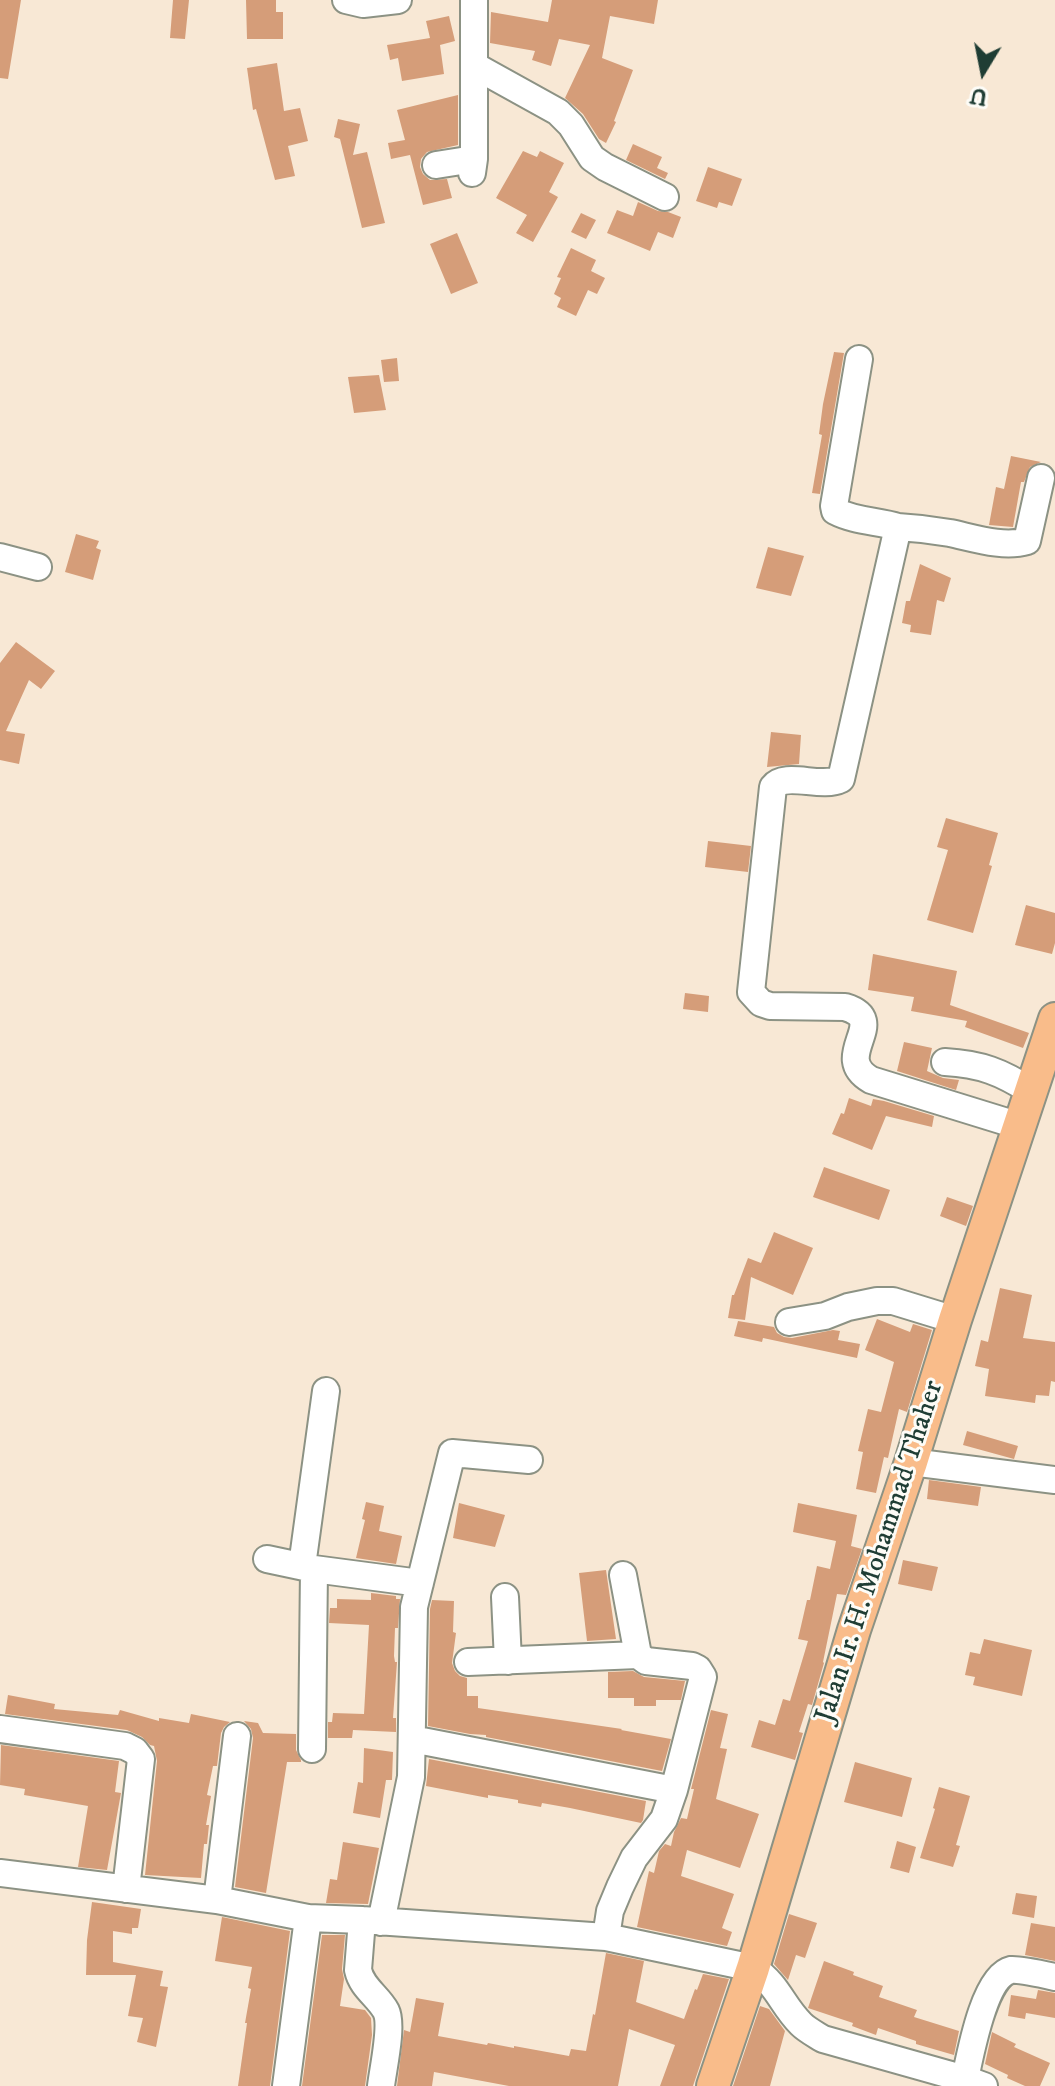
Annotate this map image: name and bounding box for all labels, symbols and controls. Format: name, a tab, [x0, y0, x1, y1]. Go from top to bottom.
north arrow	[943, 32, 1023, 112]
text: U	[968, 81, 989, 111]
street label: Jalan Ir. H. Mohammad Thaher	[810, 1377, 952, 1727]

